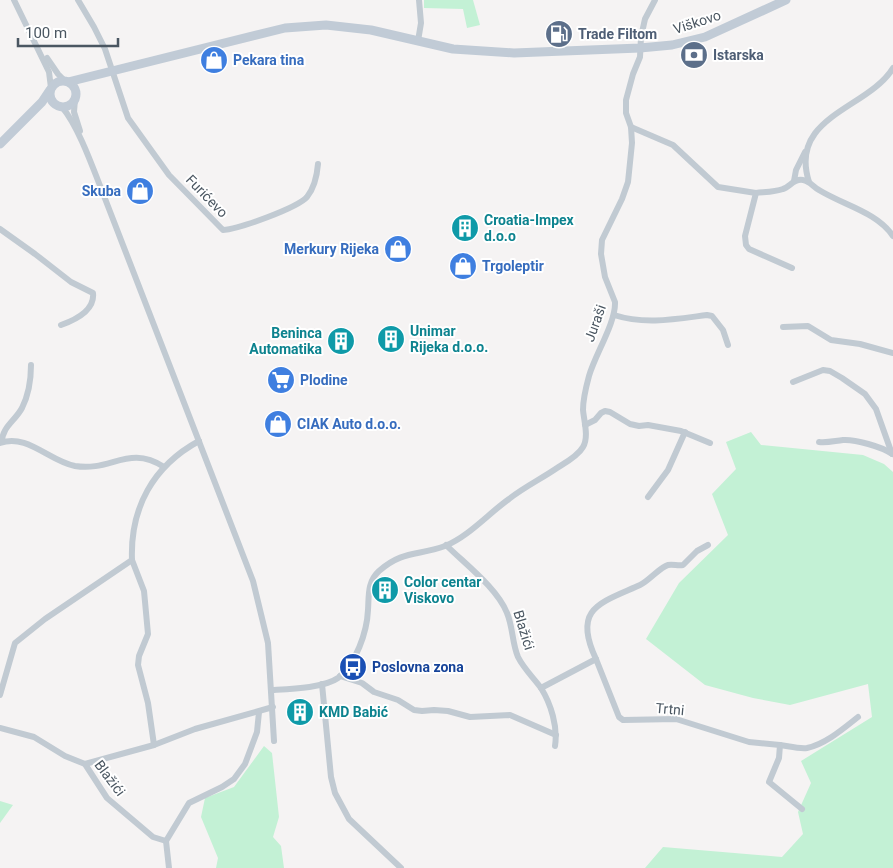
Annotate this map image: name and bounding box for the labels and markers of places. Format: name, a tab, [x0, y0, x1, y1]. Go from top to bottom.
fuel station icon: Trade Filtom	[544, 19, 574, 49]
place label: Trade Filtom	[578, 26, 657, 42]
bank icon: Istarska	[679, 40, 709, 70]
shop icon: Pekara tina	[199, 45, 229, 75]
place label: Istarska	[713, 47, 764, 63]
place label: Pekara tina	[233, 52, 305, 68]
shop icon: Skuba	[125, 176, 155, 206]
place label: Skuba	[82, 183, 122, 199]
place label: Croatia-Impex d.o.o	[484, 212, 575, 244]
building icon: Croatia-Impex d.o.o	[450, 213, 480, 243]
shop icon: Merkury Rijeka	[383, 234, 413, 264]
place label: Merkury Rijeka	[284, 241, 380, 257]
shop icon: Trgoleptir	[448, 251, 478, 281]
place label: Trgoleptir	[482, 258, 544, 274]
place label: Unimar Rijeka d.o.o.	[410, 323, 488, 355]
building icon: Unimar Rijeka d.o.o.	[376, 324, 406, 354]
place label: Beninca Automatika	[249, 325, 323, 357]
building icon: Beninca Automatika	[326, 326, 356, 356]
supermarket icon: Plodine	[266, 365, 296, 395]
place label: Plodine	[300, 372, 348, 388]
shop icon: CIAK Auto d.o.o.	[263, 409, 293, 439]
place label: CIAK Auto d.o.o.	[297, 416, 401, 432]
place label: Color centar Viskovo	[404, 574, 481, 606]
building icon: Color centar Viskovo	[370, 575, 400, 605]
bus stop icon: Poslovna zona	[338, 652, 368, 682]
place label: Poslovna zona	[372, 659, 464, 675]
building icon: KMD Babić	[285, 697, 315, 727]
place label: KMD Babić	[319, 704, 388, 720]

